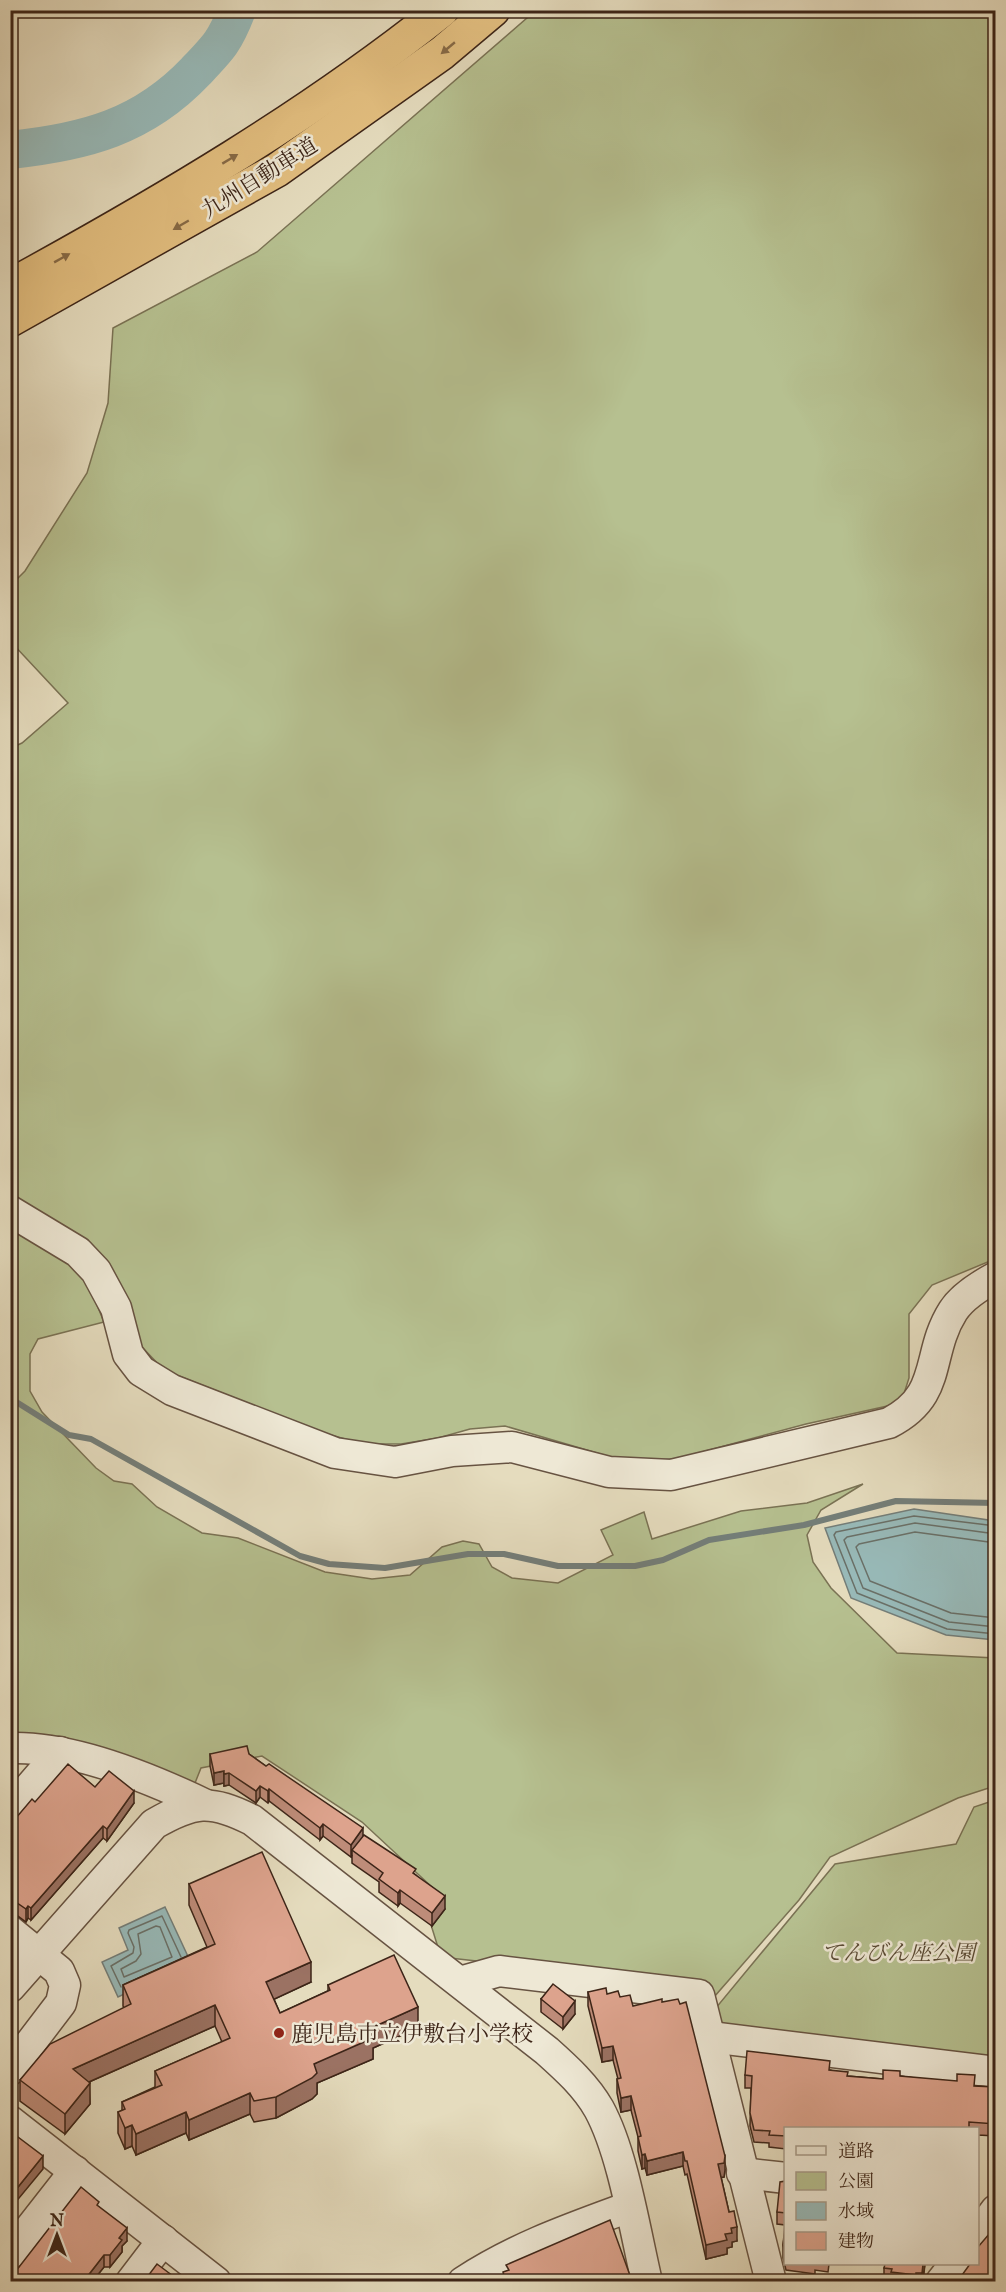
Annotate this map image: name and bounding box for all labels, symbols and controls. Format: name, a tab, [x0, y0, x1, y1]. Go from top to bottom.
one-way arrow	[440, 42, 456, 55]
street label: 九州自動車道	[197, 132, 323, 226]
one-way arrow	[222, 154, 238, 165]
one-way arrow	[173, 220, 189, 231]
one-way arrow	[54, 253, 71, 263]
park label: てんびん座公園	[821, 1940, 978, 1968]
place label: 鹿児島市立伊敷台小学校	[291, 2021, 533, 2049]
marker: 鹿児島市立伊敷台小学校	[272, 2026, 286, 2040]
legend	[784, 2127, 979, 2265]
text: 道路	[838, 2141, 874, 2164]
text: 公園	[838, 2171, 874, 2194]
text: 水域	[838, 2201, 874, 2224]
north arrow	[27, 2205, 87, 2265]
text: N	[49, 2212, 64, 2232]
text: 建物	[838, 2231, 874, 2254]

